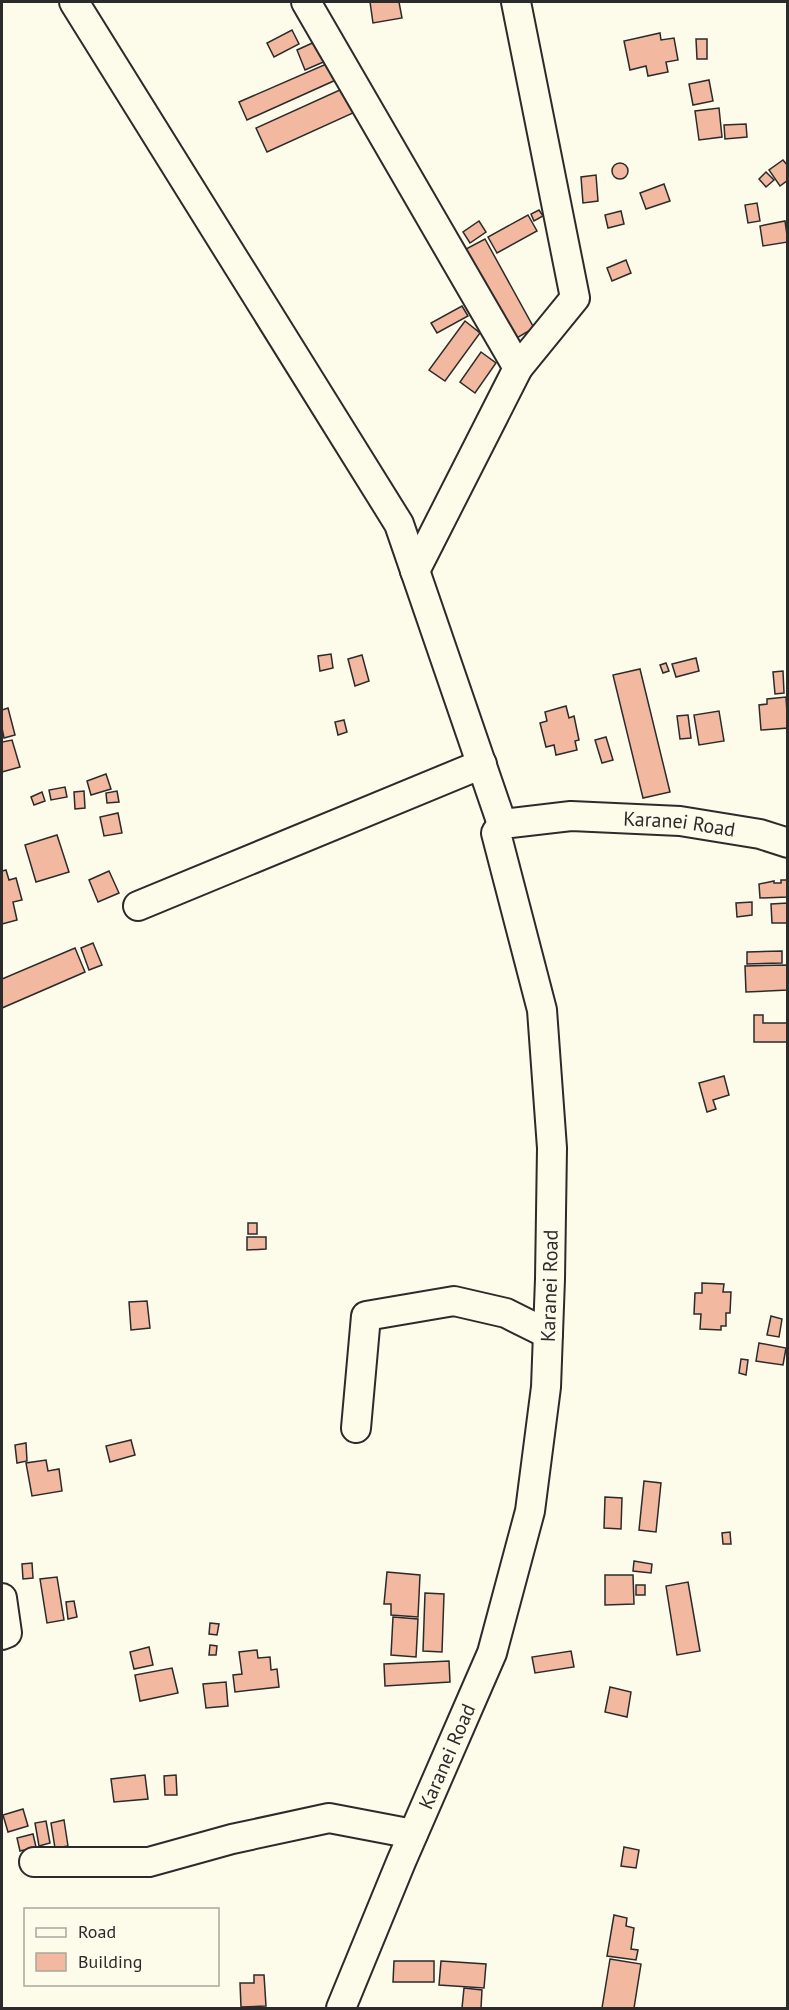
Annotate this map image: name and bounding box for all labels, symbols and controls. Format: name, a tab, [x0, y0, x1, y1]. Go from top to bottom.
street label: Karanei Road	[623, 805, 737, 843]
street label: Karanei Road	[535, 1229, 564, 1343]
street label: Karanei Road	[413, 1700, 481, 1813]
legend	[24, 1908, 219, 1986]
text: Road	[78, 1920, 116, 1943]
text: Building	[78, 1950, 142, 1973]

